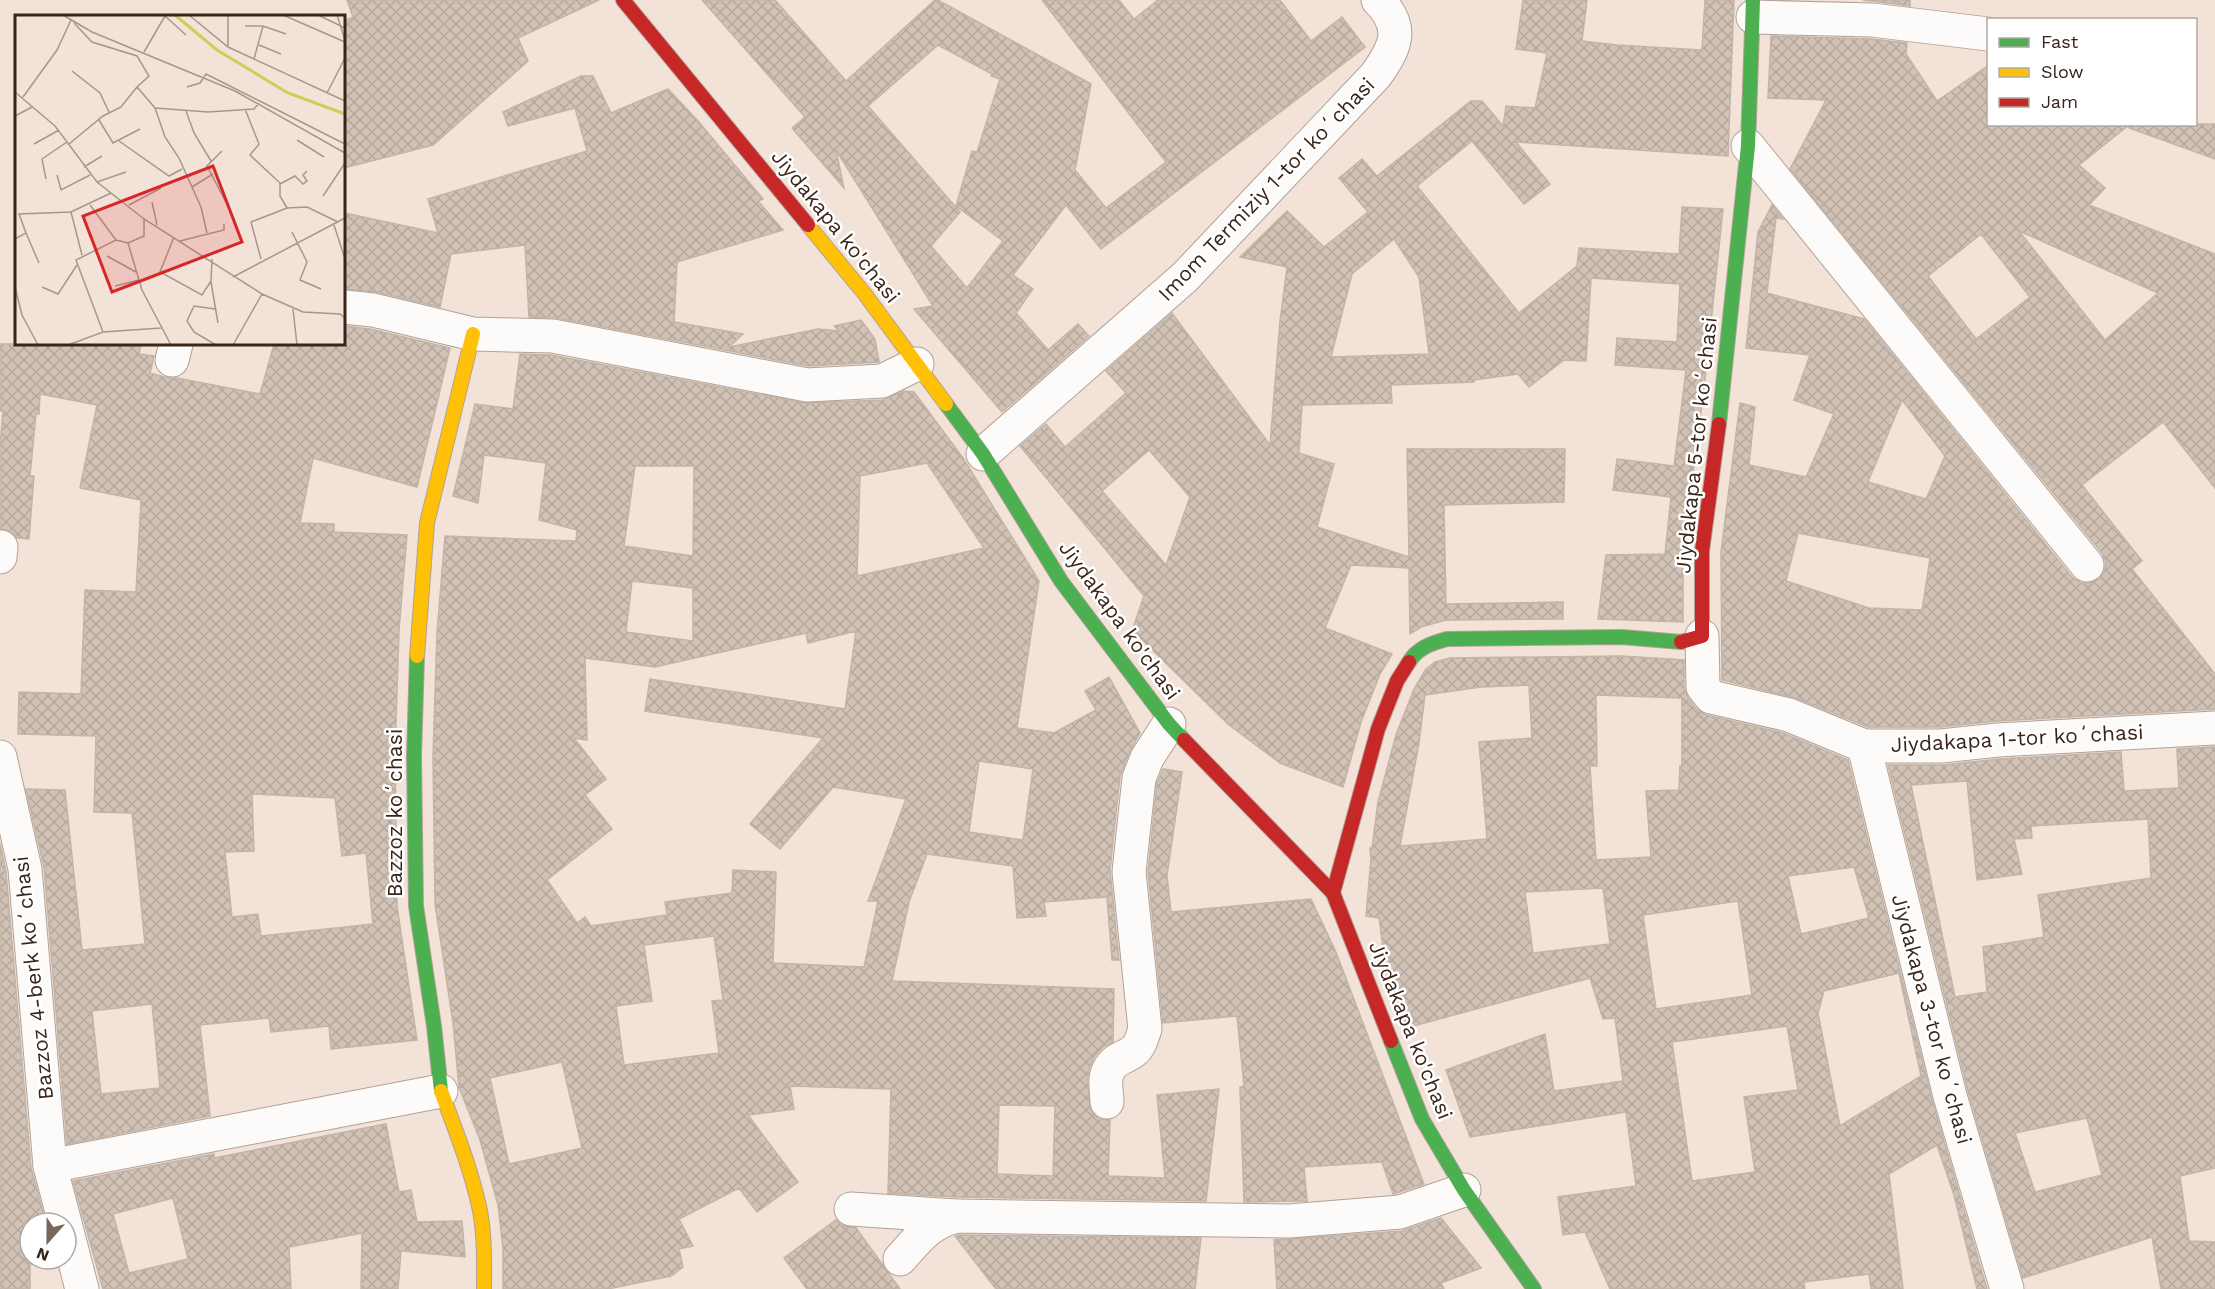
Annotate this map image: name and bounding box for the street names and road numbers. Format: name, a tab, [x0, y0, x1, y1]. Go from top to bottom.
street label: Imom Termiziy 1-tor koʻchasi	[1153, 72, 1379, 306]
street label: Jiydakapa ko'chasi	[766, 144, 906, 308]
street label: Jiydakapa 5-tor koʻchasi	[1670, 316, 1722, 574]
street label: Jiydakapa ko'chasi	[1054, 536, 1186, 704]
street label: Jiydakapa 1-tor koʻchasi	[1890, 719, 2144, 757]
street label: Bazzoz koʻchasi	[382, 729, 407, 897]
street label: Bazzoz 4-berk koʻchasi	[8, 855, 58, 1101]
street label: Jiydakapa 3-tor koʻchasi	[1887, 891, 1977, 1147]
street label: Jiydakapa ko'chasi	[1364, 937, 1458, 1123]

